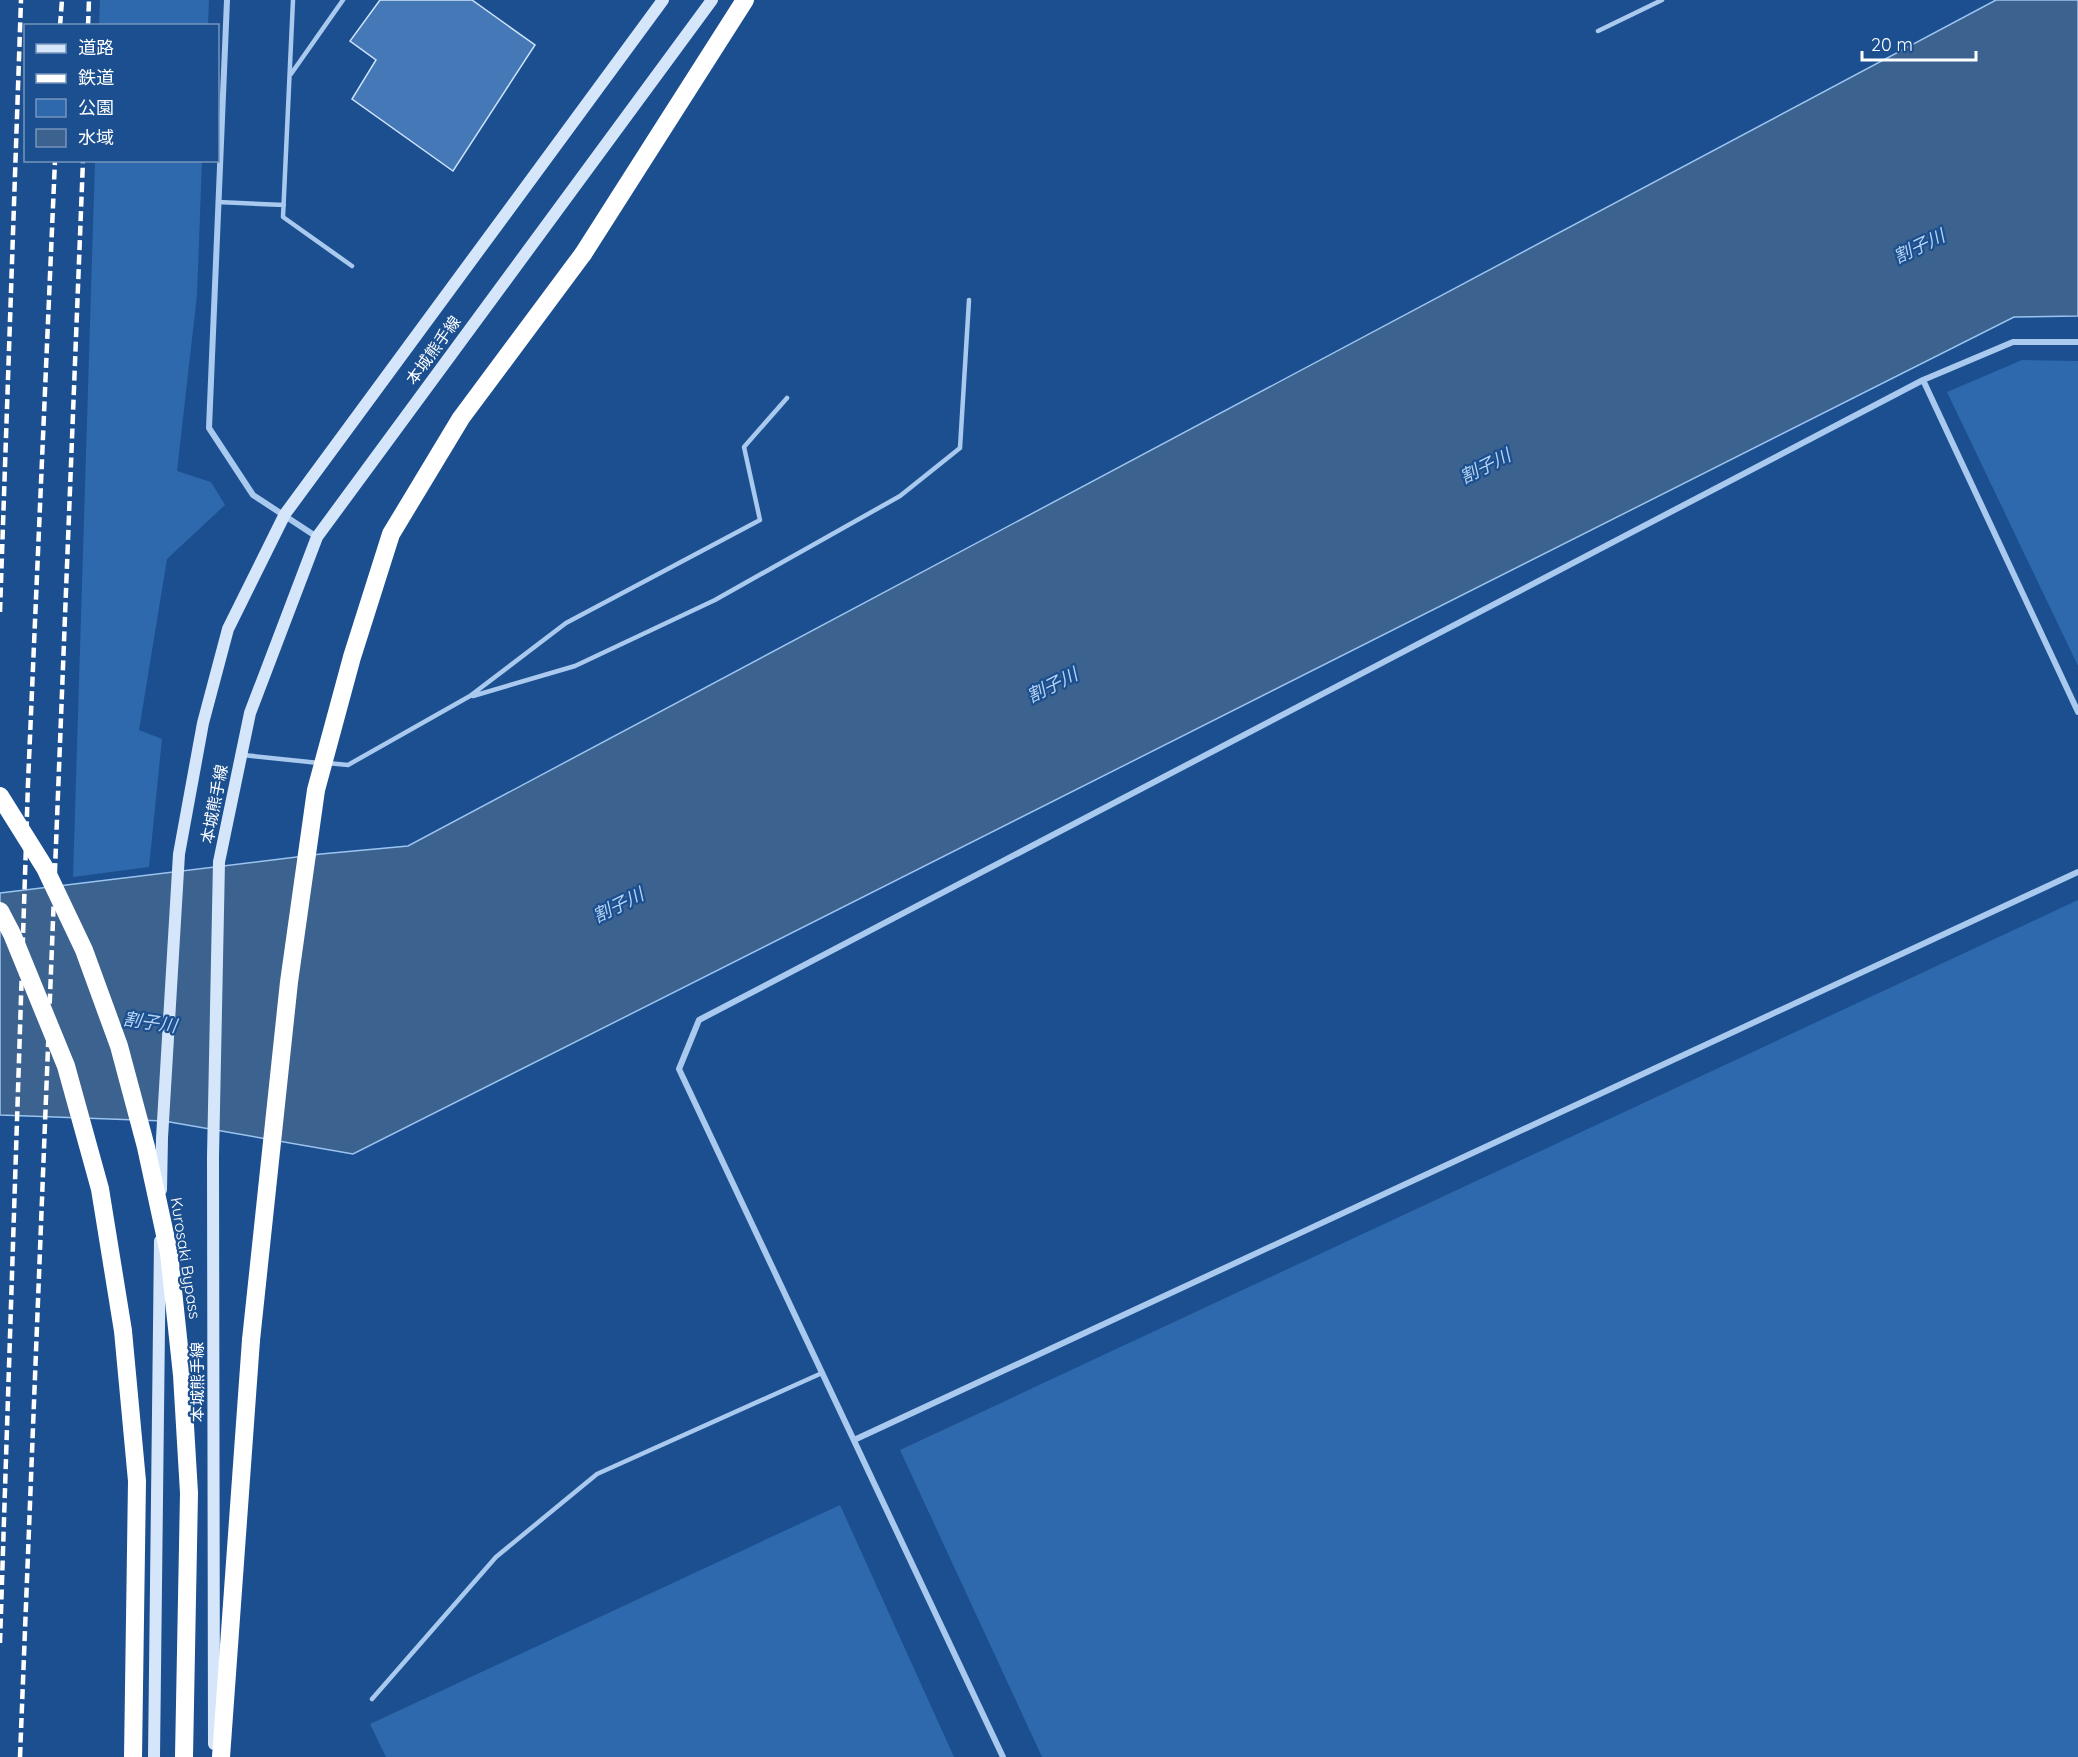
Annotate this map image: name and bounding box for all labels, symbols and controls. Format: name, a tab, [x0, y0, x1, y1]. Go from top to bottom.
legend	[24, 24, 219, 162]
scale bar	[1862, 24, 1976, 62]
text: 20 m	[1871, 33, 1913, 56]
text: 道路	[78, 36, 114, 59]
text: 鉄道	[78, 66, 114, 89]
text: 公園	[78, 96, 114, 119]
text: 水域	[78, 126, 114, 149]
water label: 割子川	[1890, 223, 1950, 268]
street label: 本城熊手線	[401, 312, 465, 388]
water label: 割子川	[1456, 443, 1516, 489]
water label: 割子川	[1023, 662, 1083, 708]
street label: 本城熊手線	[197, 763, 231, 845]
water label: 割子川	[589, 882, 649, 928]
water label: 割子川	[122, 1007, 180, 1037]
street label: Kurosaki Bypass	[167, 1196, 205, 1320]
street label: 本城熊手線	[187, 1342, 207, 1422]

